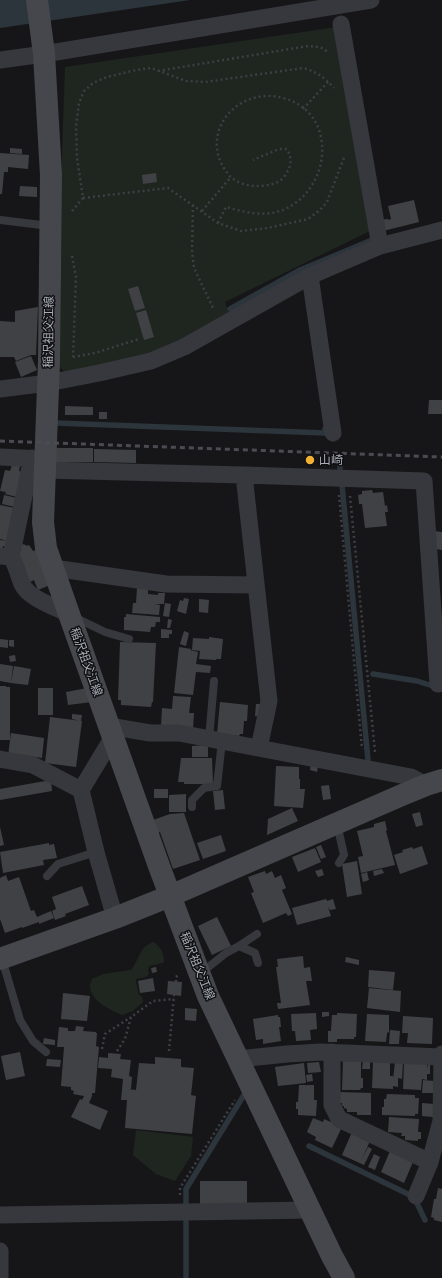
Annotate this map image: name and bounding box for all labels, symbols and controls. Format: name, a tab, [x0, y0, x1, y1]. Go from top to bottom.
street label: 稲沢祖父江線	[41, 296, 57, 368]
place label: 山崎	[319, 453, 343, 467]
marker: 山崎	[304, 454, 316, 466]
street label: 稲沢祖父江線	[67, 626, 105, 698]
street label: 稲沢祖父江線	[177, 930, 217, 1002]

